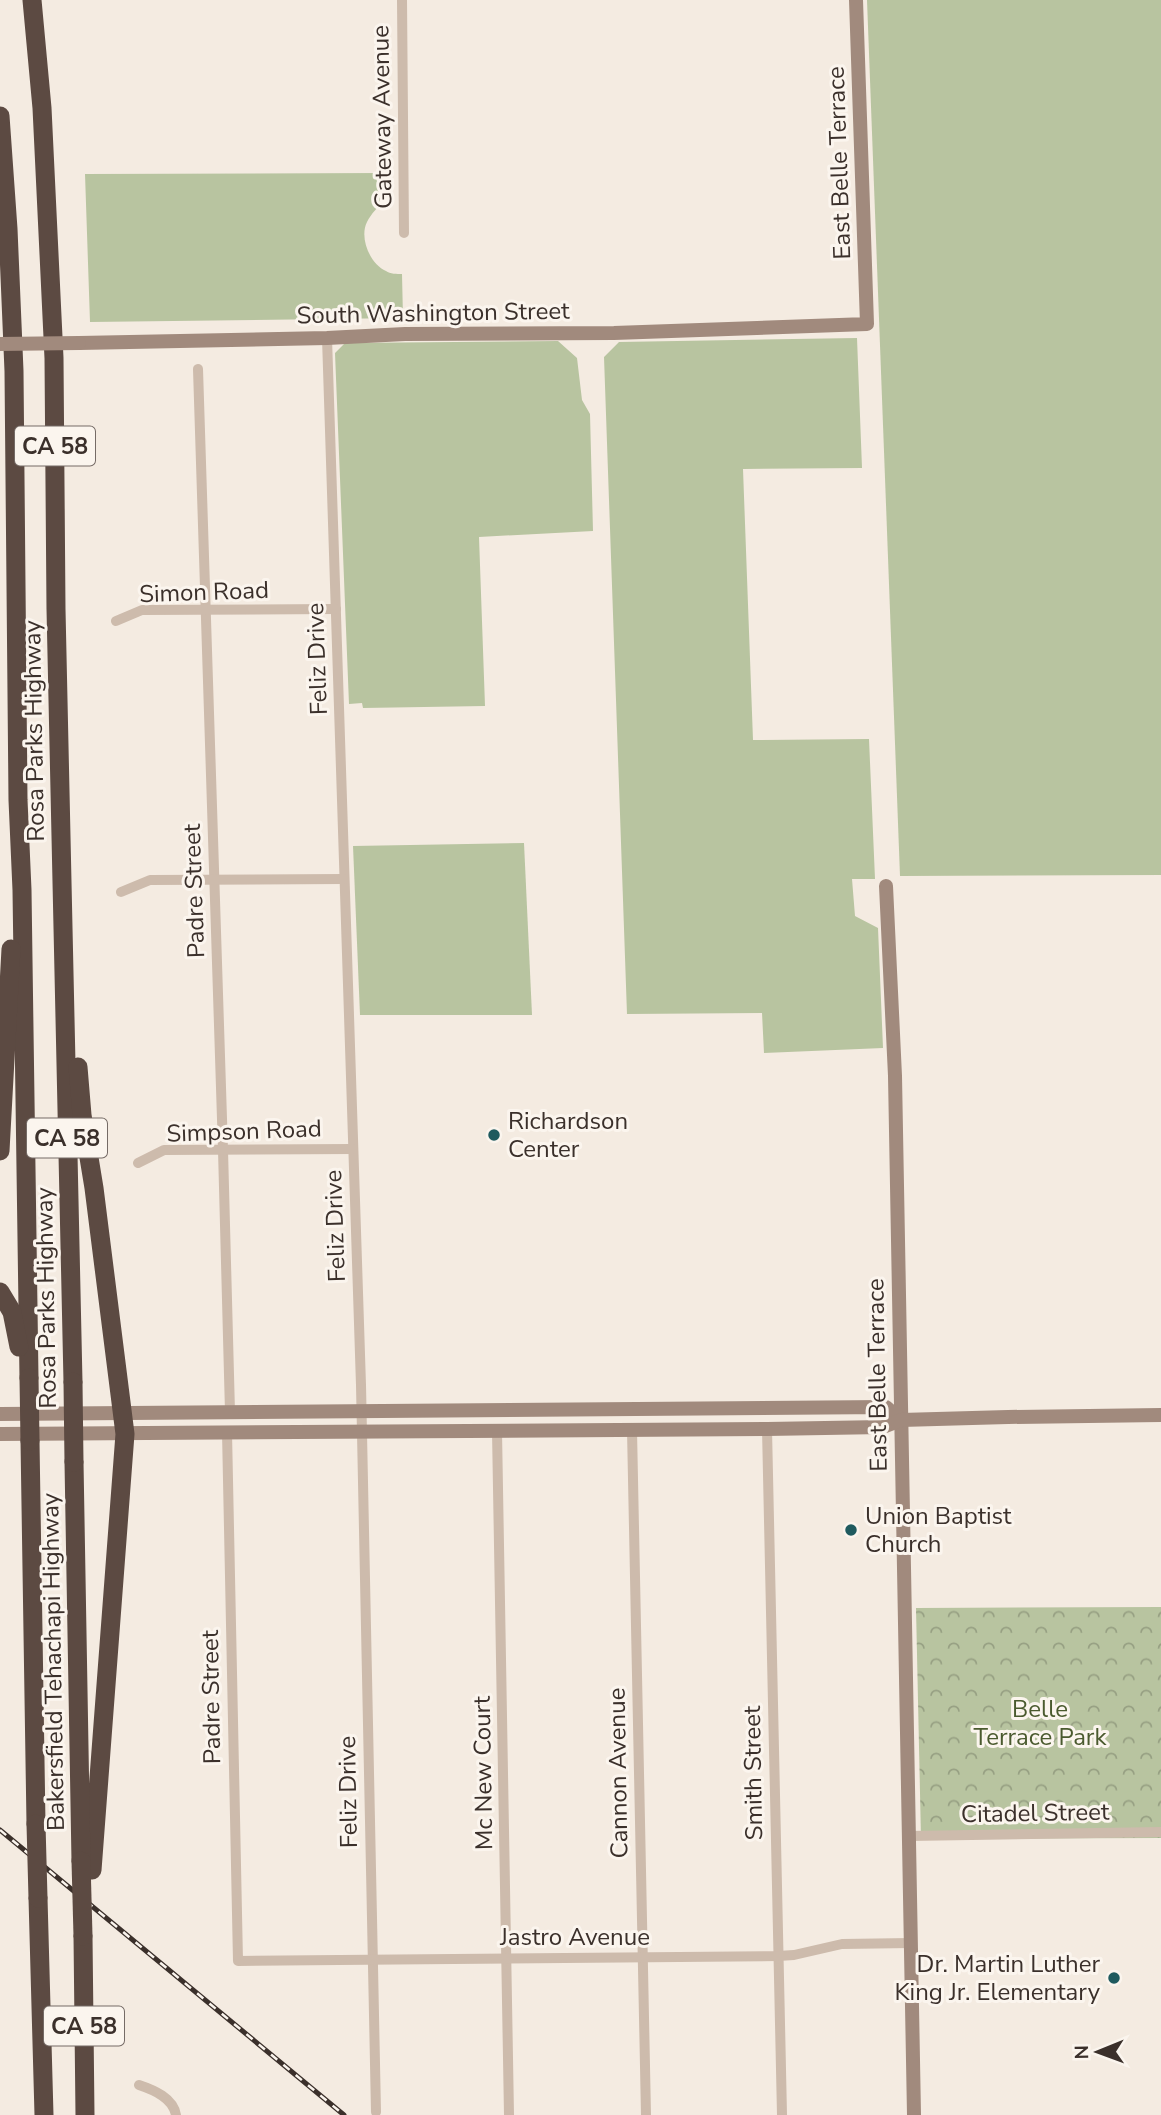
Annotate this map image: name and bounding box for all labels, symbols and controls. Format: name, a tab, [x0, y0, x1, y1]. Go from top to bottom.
street label: Gateway Avenue	[364, 25, 400, 209]
street label: East Belle Terrace	[820, 66, 858, 260]
street label: South Washington Street	[296, 295, 570, 331]
road number: CA 58	[15, 426, 95, 466]
street label: Simon Road	[139, 574, 269, 610]
street label: Feliz Drive	[299, 602, 335, 716]
street label: Rosa Parks Highway	[16, 619, 52, 842]
street label: Padre Street	[176, 823, 212, 959]
place label: Richardson Center	[508, 1105, 628, 1165]
street label: Simpson Road	[166, 1112, 322, 1150]
road number: CA 58	[27, 1119, 107, 1158]
marker: Richardson Center	[486, 1127, 502, 1143]
street label: Feliz Drive	[317, 1169, 353, 1283]
street label: Rosa Parks Highway	[28, 1186, 64, 1409]
street label: East Belle Terrace	[859, 1278, 895, 1472]
street label: Bakersfield Tehachapi Highway	[34, 1492, 72, 1831]
place label: Union Baptist Church	[865, 1500, 1012, 1560]
marker: Union Baptist Church	[843, 1522, 859, 1538]
street label: Padre Street	[194, 1629, 228, 1764]
street label: Cannon Avenue	[601, 1687, 635, 1859]
park label: Belle Terrace Park	[974, 1693, 1107, 1753]
street label: Mc New Court	[466, 1695, 500, 1850]
street label: Smith Street	[736, 1705, 770, 1841]
street label: Feliz Drive	[331, 1736, 365, 1848]
street label: Citadel Street	[961, 1796, 1110, 1830]
street label: Jastro Avenue	[499, 1921, 650, 1953]
place label: Dr. Martin Luther King Jr. Elementary	[895, 1948, 1101, 2008]
marker: Dr. Martin Luther King Jr. Elementary	[1106, 1970, 1122, 1986]
road number: CA 58	[44, 2007, 124, 2046]
north arrow	[1063, 2017, 1133, 2087]
text: N	[1069, 2045, 1095, 2060]

